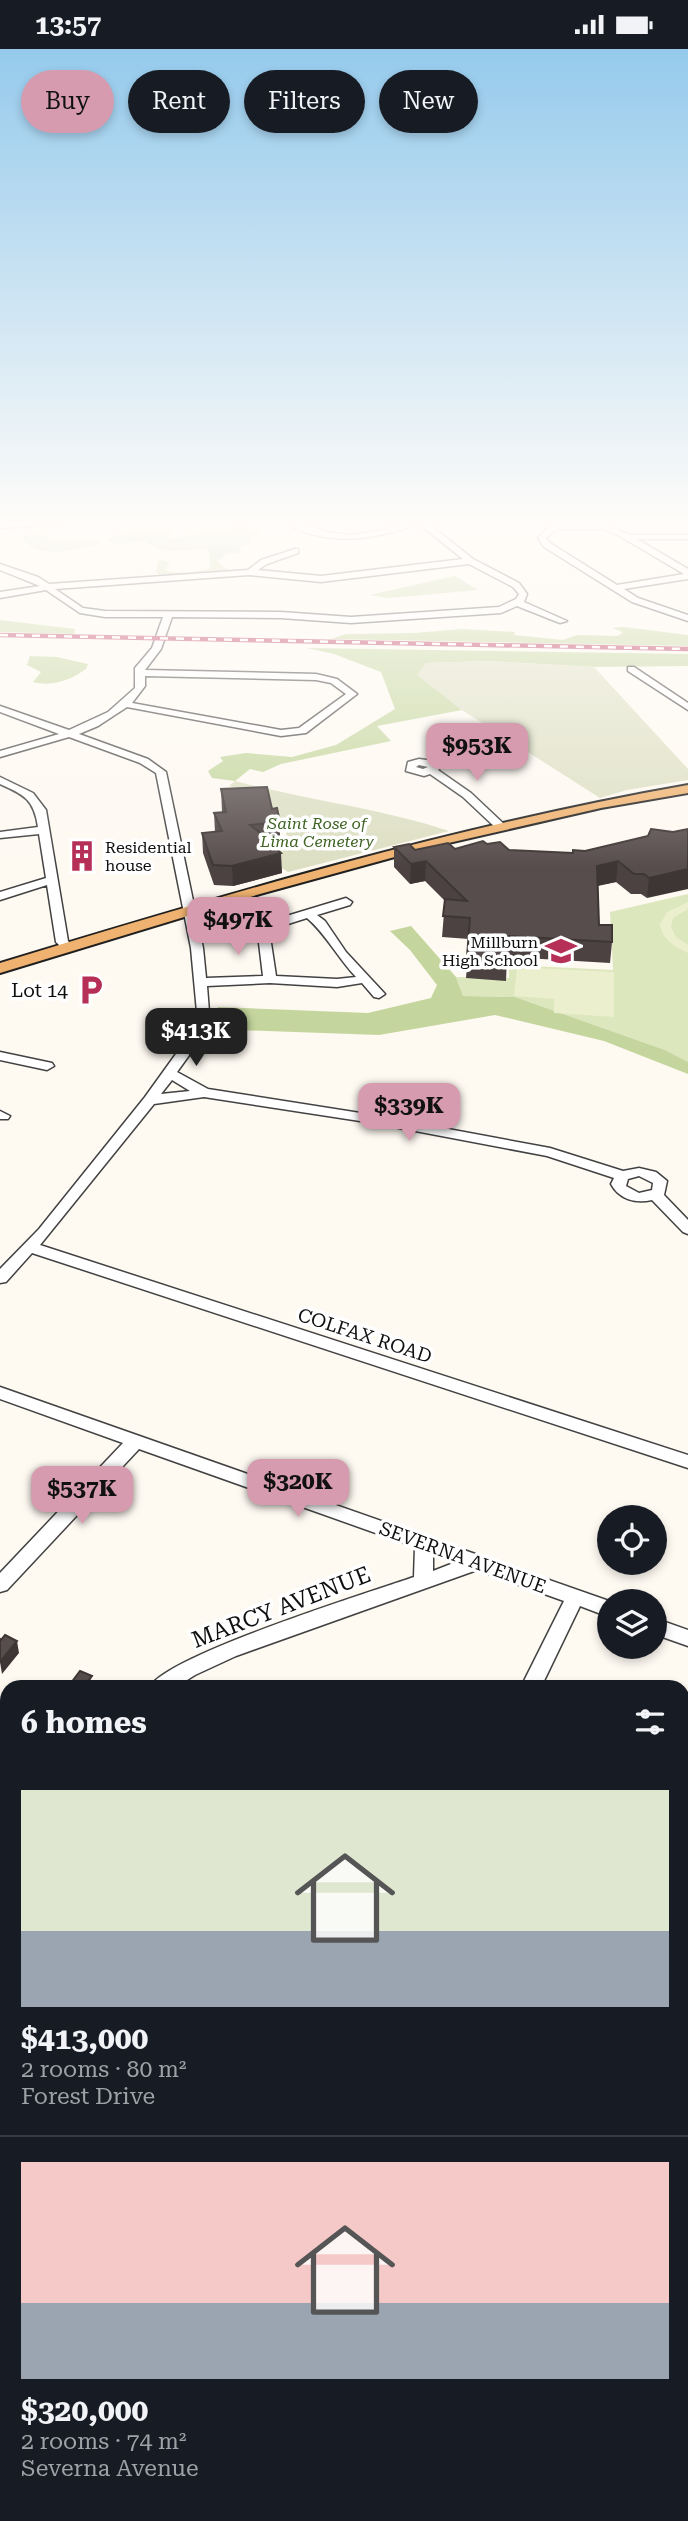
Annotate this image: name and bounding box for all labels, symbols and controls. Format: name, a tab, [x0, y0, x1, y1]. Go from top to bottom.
text: 13:57	[35, 10, 101, 40]
chip: Buy	[21, 70, 114, 133]
chip: Rent	[128, 70, 230, 133]
chip: Filters	[244, 70, 365, 133]
chip: New	[379, 70, 478, 133]
pin: $953K	[428, 723, 526, 783]
text: $953K	[442, 732, 512, 759]
park label: Saint Rose of Lima Cemetery	[259, 814, 374, 851]
place label: Residential house	[105, 838, 191, 875]
building icon: Residential house	[65, 839, 99, 873]
pin: $497K	[189, 897, 287, 957]
text: $497K	[203, 906, 273, 933]
place label: Millburn High School	[442, 933, 538, 970]
school or university icon: Millburn High School	[544, 934, 578, 968]
parking icon: Lot 14	[74, 973, 108, 1007]
place label: Lot 14	[11, 979, 68, 1002]
pin: $413K	[147, 1009, 245, 1068]
text: $413K	[161, 1017, 231, 1044]
pin: $339K	[360, 1083, 458, 1143]
text: $339K	[374, 1092, 444, 1119]
street label: COLFAX ROAD	[295, 1303, 435, 1368]
pin: $320K	[249, 1459, 347, 1519]
pin: $537K	[33, 1467, 131, 1526]
text: $320K	[263, 1468, 333, 1495]
text: $537K	[47, 1475, 117, 1502]
map controls	[597, 1505, 667, 1659]
button: locate	[597, 1505, 667, 1575]
street label: SEVERNA AVENUE	[376, 1517, 549, 1598]
street label: MARCY AVENUE	[188, 1561, 374, 1654]
button: layers	[597, 1589, 667, 1659]
icon: filters	[631, 1703, 669, 1741]
text: 6 homes	[21, 1705, 147, 1740]
icon: home	[282, 1835, 408, 1961]
text: $413,000	[21, 2021, 148, 2056]
text: 2 rooms · 80 m²	[21, 2056, 187, 2083]
text: Forest Drive	[21, 2083, 155, 2110]
icon: home	[282, 2207, 408, 2333]
text: $320,000	[21, 2393, 148, 2428]
text: 2 rooms · 74 m²	[21, 2428, 187, 2455]
text: Severna Avenue	[21, 2455, 199, 2482]

